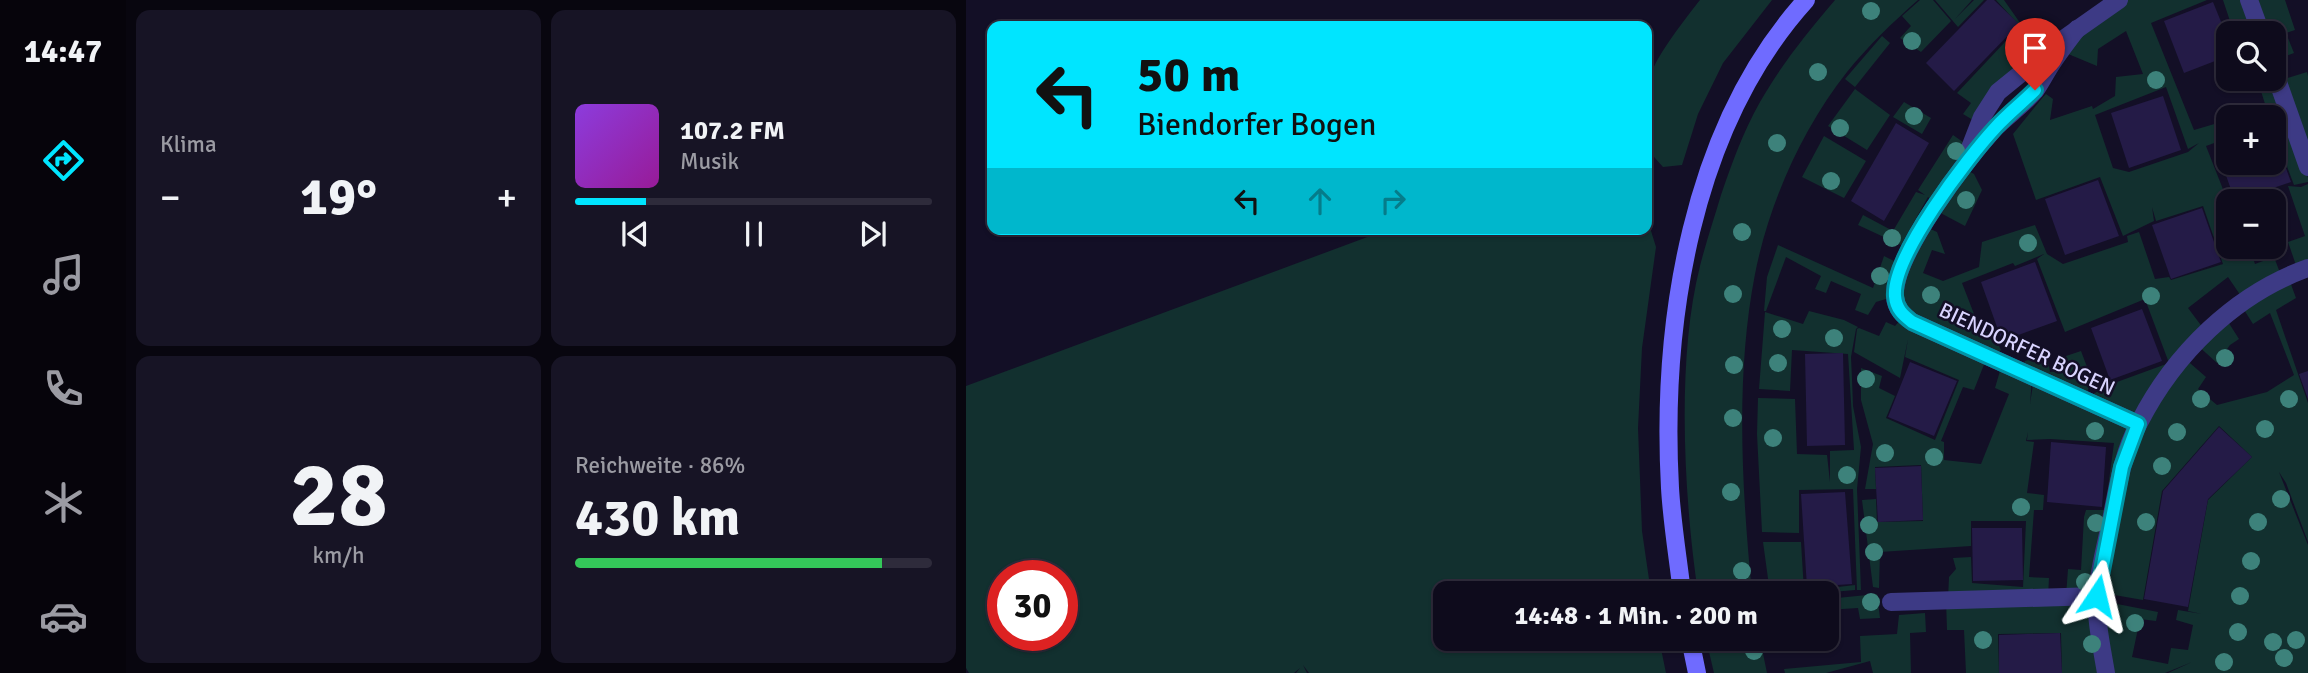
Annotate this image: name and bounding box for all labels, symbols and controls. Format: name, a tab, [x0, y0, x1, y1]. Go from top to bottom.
pin	[2005, 18, 2065, 90]
map controls	[2216, 21, 2286, 259]
button: search	[2216, 21, 2286, 91]
icon: arrive	[2016, 29, 2054, 67]
text: 14:47	[24, 32, 102, 71]
text: 50 m	[1137, 45, 1240, 105]
icon: left	[1022, 49, 1113, 140]
text: Biendorfer Bogen	[1137, 105, 1376, 144]
button: +	[2216, 105, 2286, 175]
text: 107.2 FM	[680, 115, 785, 147]
text: Klima	[160, 130, 217, 159]
icon: directions	[39, 136, 88, 185]
text: Musik	[680, 147, 739, 176]
text: 19°	[300, 165, 377, 229]
text: −	[160, 174, 181, 221]
text: +	[496, 174, 517, 221]
icon: left	[1228, 182, 1266, 220]
icon: ahead	[1301, 182, 1339, 220]
icon: right	[1374, 182, 1412, 220]
button: −	[2216, 189, 2286, 259]
icon: previous	[616, 215, 654, 253]
icon: pause	[735, 215, 773, 253]
icon: next	[854, 215, 892, 253]
icon: music	[39, 250, 88, 299]
street label: BIENDORFER BOGEN	[1935, 297, 2119, 401]
icon: phone	[39, 364, 88, 413]
text: 28	[289, 439, 388, 552]
text: Reichweite · 86%	[575, 451, 745, 480]
icon: climate	[39, 478, 88, 527]
text: 430 km	[575, 486, 740, 550]
text: km/h	[312, 541, 365, 570]
position arrow	[2060, 559, 2134, 633]
speed limit sign: 30	[987, 560, 1078, 651]
icon: car	[39, 592, 88, 641]
text: 14:48 · 1 Min. · 200 m	[1514, 600, 1758, 632]

